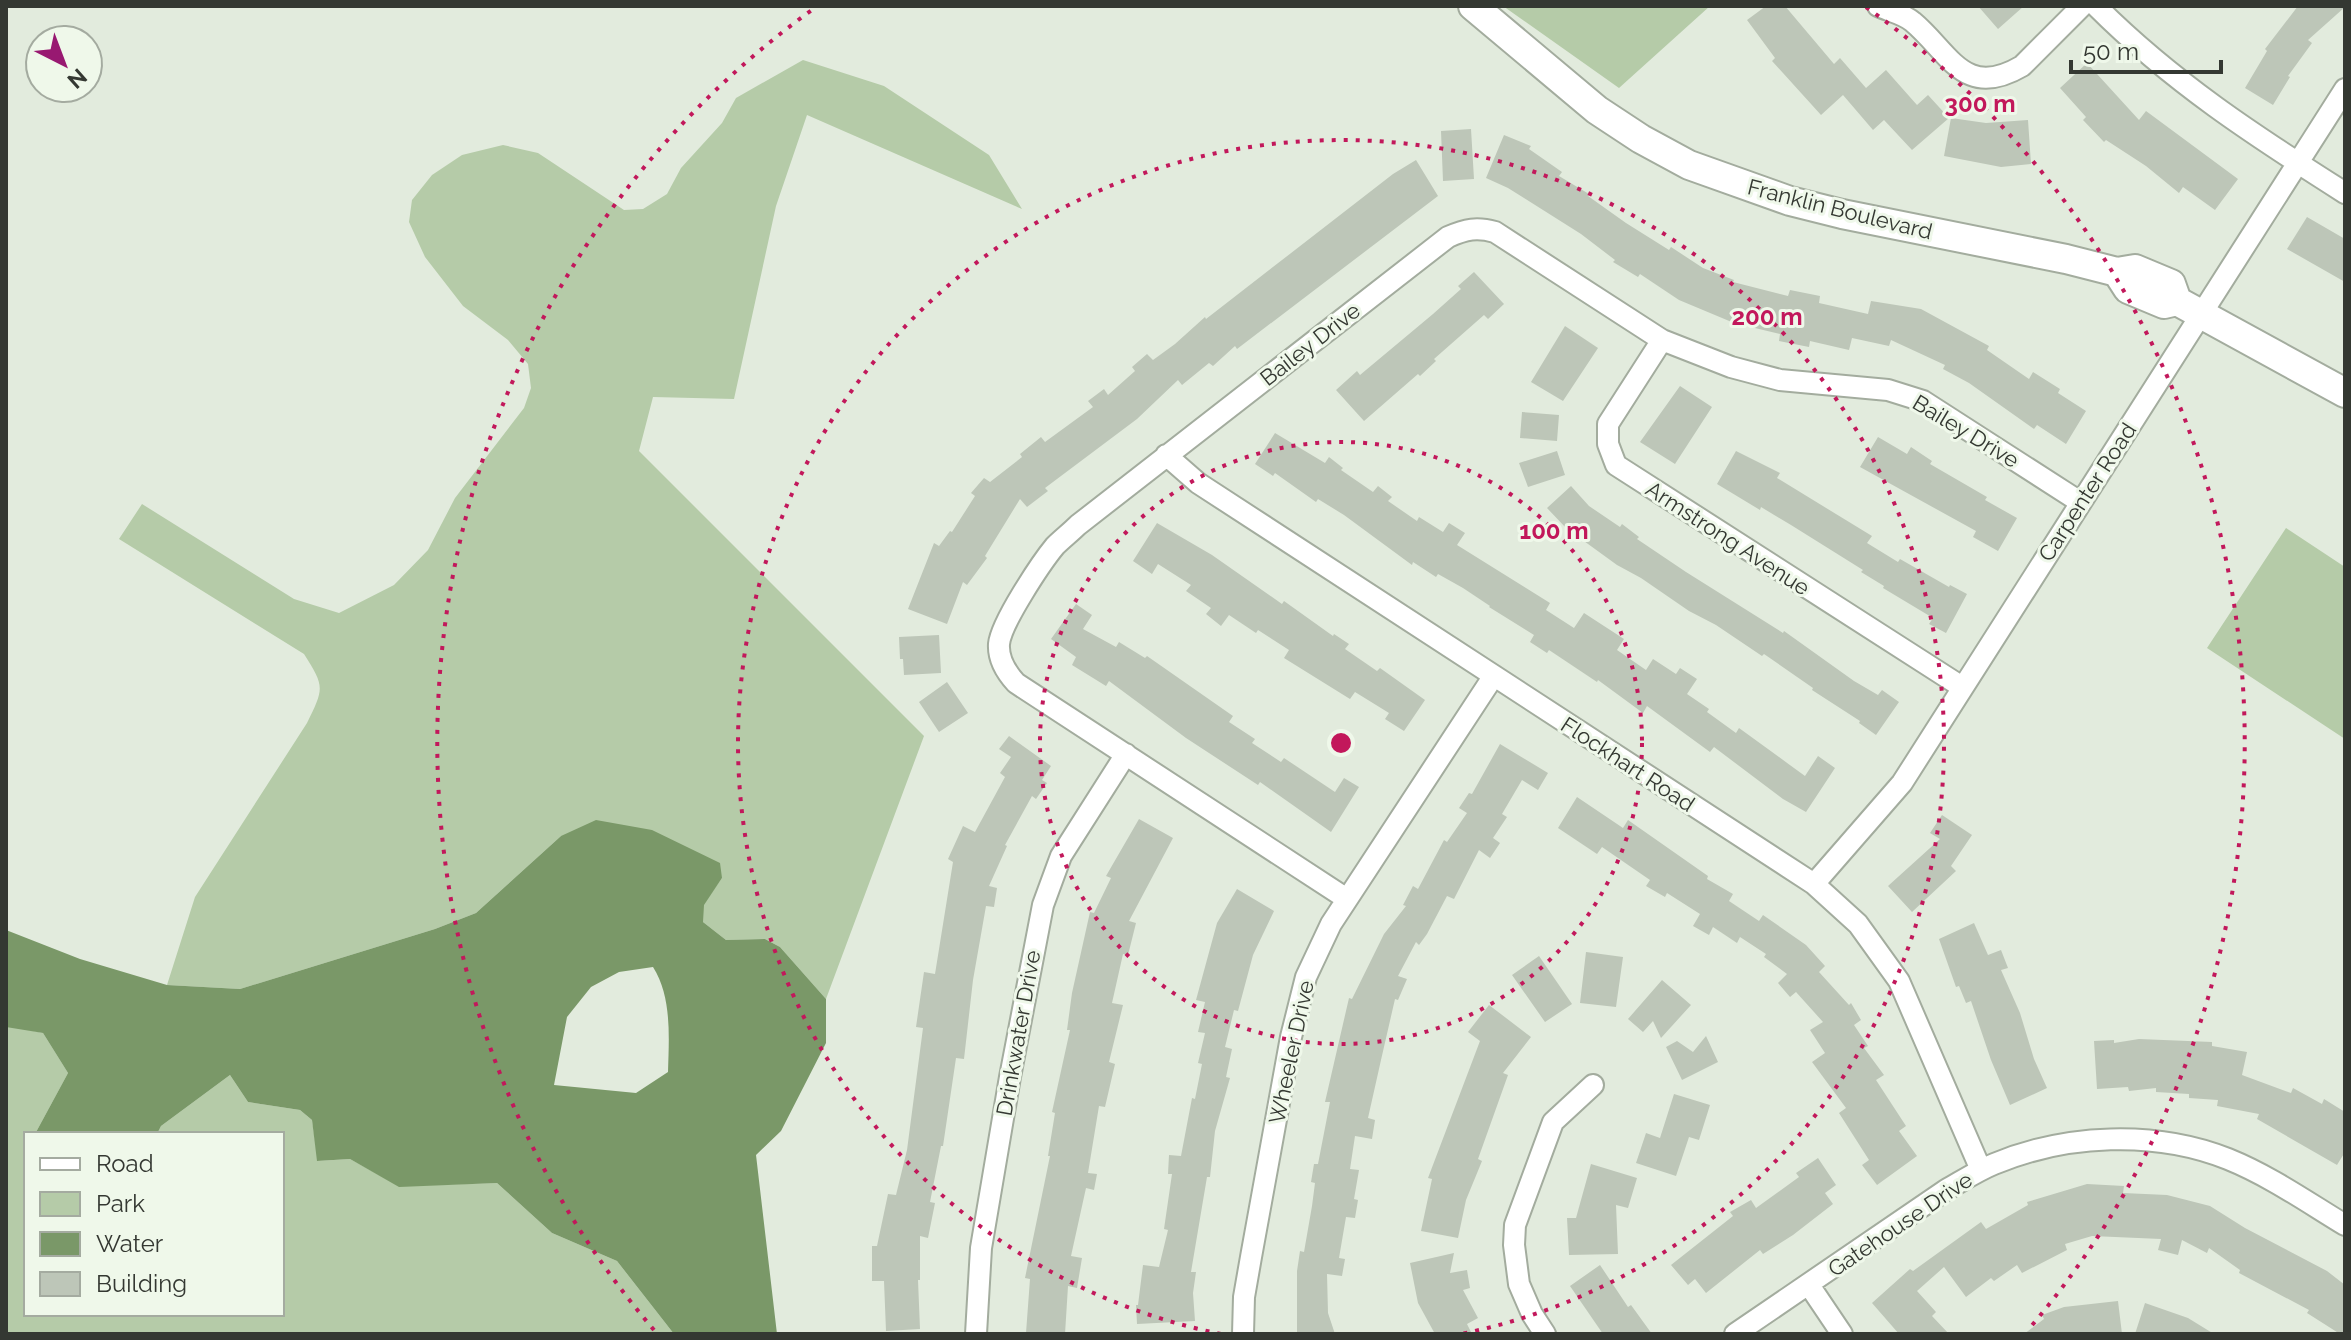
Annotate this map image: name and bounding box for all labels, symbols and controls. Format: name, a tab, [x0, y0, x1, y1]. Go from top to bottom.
north arrow	[24, 24, 104, 104]
scale bar	[2071, 24, 2221, 74]
text: 50 m	[2083, 37, 2139, 66]
text: N	[62, 64, 92, 94]
text: 300 m	[1945, 89, 2015, 118]
street label: Franklin Boulevard	[1745, 173, 1935, 245]
street label: Bailey Drive	[1255, 297, 1365, 391]
text: 200 m	[1731, 302, 1803, 331]
street label: Bailey Drive	[1908, 389, 2024, 473]
street label: Carpenter Road	[2033, 418, 2141, 566]
street label: Armstrong Avenue	[1641, 475, 1815, 601]
text: 100 m	[1519, 516, 1589, 545]
street label: Flockhart Road	[1556, 711, 1700, 817]
centre of rings	[1327, 729, 1355, 757]
street label: Drinkwater Drive	[991, 948, 1045, 1118]
street label: Wheeler Drive	[1263, 978, 1319, 1126]
legend	[24, 1132, 284, 1316]
text: Road	[96, 1149, 154, 1178]
street label: Gatehouse Drive	[1823, 1166, 1977, 1282]
text: Park	[96, 1189, 145, 1218]
text: Water	[96, 1229, 164, 1258]
text: Building	[96, 1269, 187, 1298]

